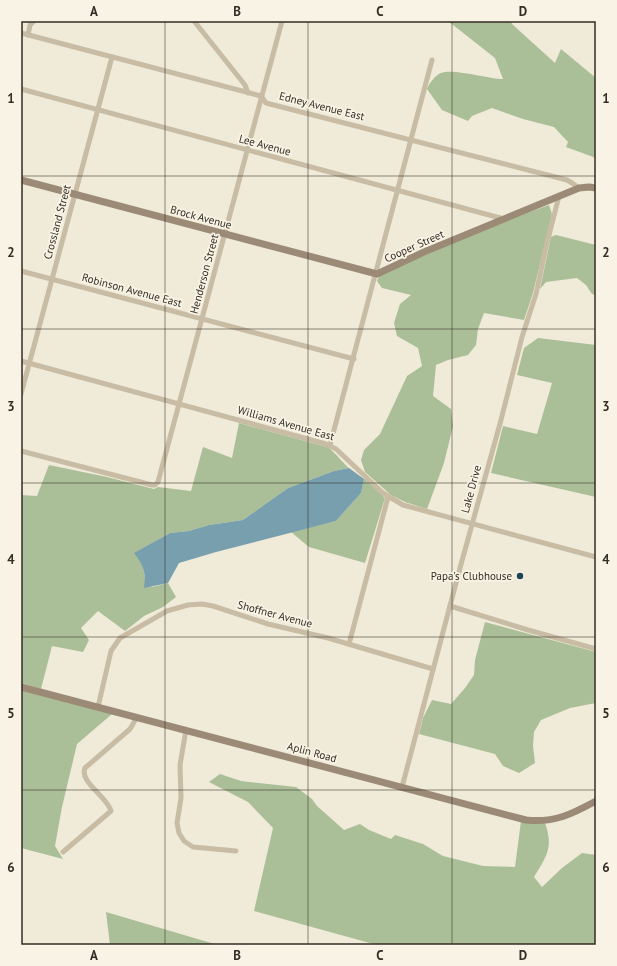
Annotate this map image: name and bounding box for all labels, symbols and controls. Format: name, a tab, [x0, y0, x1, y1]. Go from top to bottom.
text: A	[90, 3, 98, 20]
text: B	[233, 3, 241, 20]
text: C	[376, 3, 384, 20]
text: D	[519, 3, 527, 20]
street label: Edney Avenue East	[278, 89, 366, 123]
text: 1	[7, 90, 15, 107]
text: 1	[602, 90, 610, 107]
street label: Lee Avenue	[238, 131, 293, 159]
street label: Crossland Street	[40, 183, 74, 261]
street label: Brock Avenue	[169, 202, 234, 232]
street label: Cooper Street	[382, 226, 446, 265]
street label: Henderson Street	[187, 232, 221, 315]
text: 2	[7, 244, 15, 261]
text: 2	[602, 244, 610, 261]
street label: Robinson Avenue East	[80, 270, 184, 310]
text: 3	[7, 398, 15, 415]
text: 3	[602, 398, 610, 415]
street label: Williams Avenue East	[236, 402, 336, 444]
street label: Lake Drive	[458, 463, 484, 515]
text: 4	[7, 551, 15, 568]
text: 4	[602, 551, 610, 568]
place label: Papa's Clubhouse	[431, 569, 512, 583]
marker: Papa's Clubhouse	[515, 571, 525, 581]
street label: Shoffner Avenue	[236, 597, 314, 631]
text: 5	[7, 705, 15, 722]
text: 5	[602, 705, 610, 722]
street label: Aplin Road	[286, 739, 338, 765]
text: 6	[7, 859, 15, 876]
text: 6	[602, 859, 610, 876]
text: A	[90, 947, 98, 964]
text: B	[233, 947, 241, 964]
text: C	[376, 947, 384, 964]
text: D	[519, 947, 527, 964]

